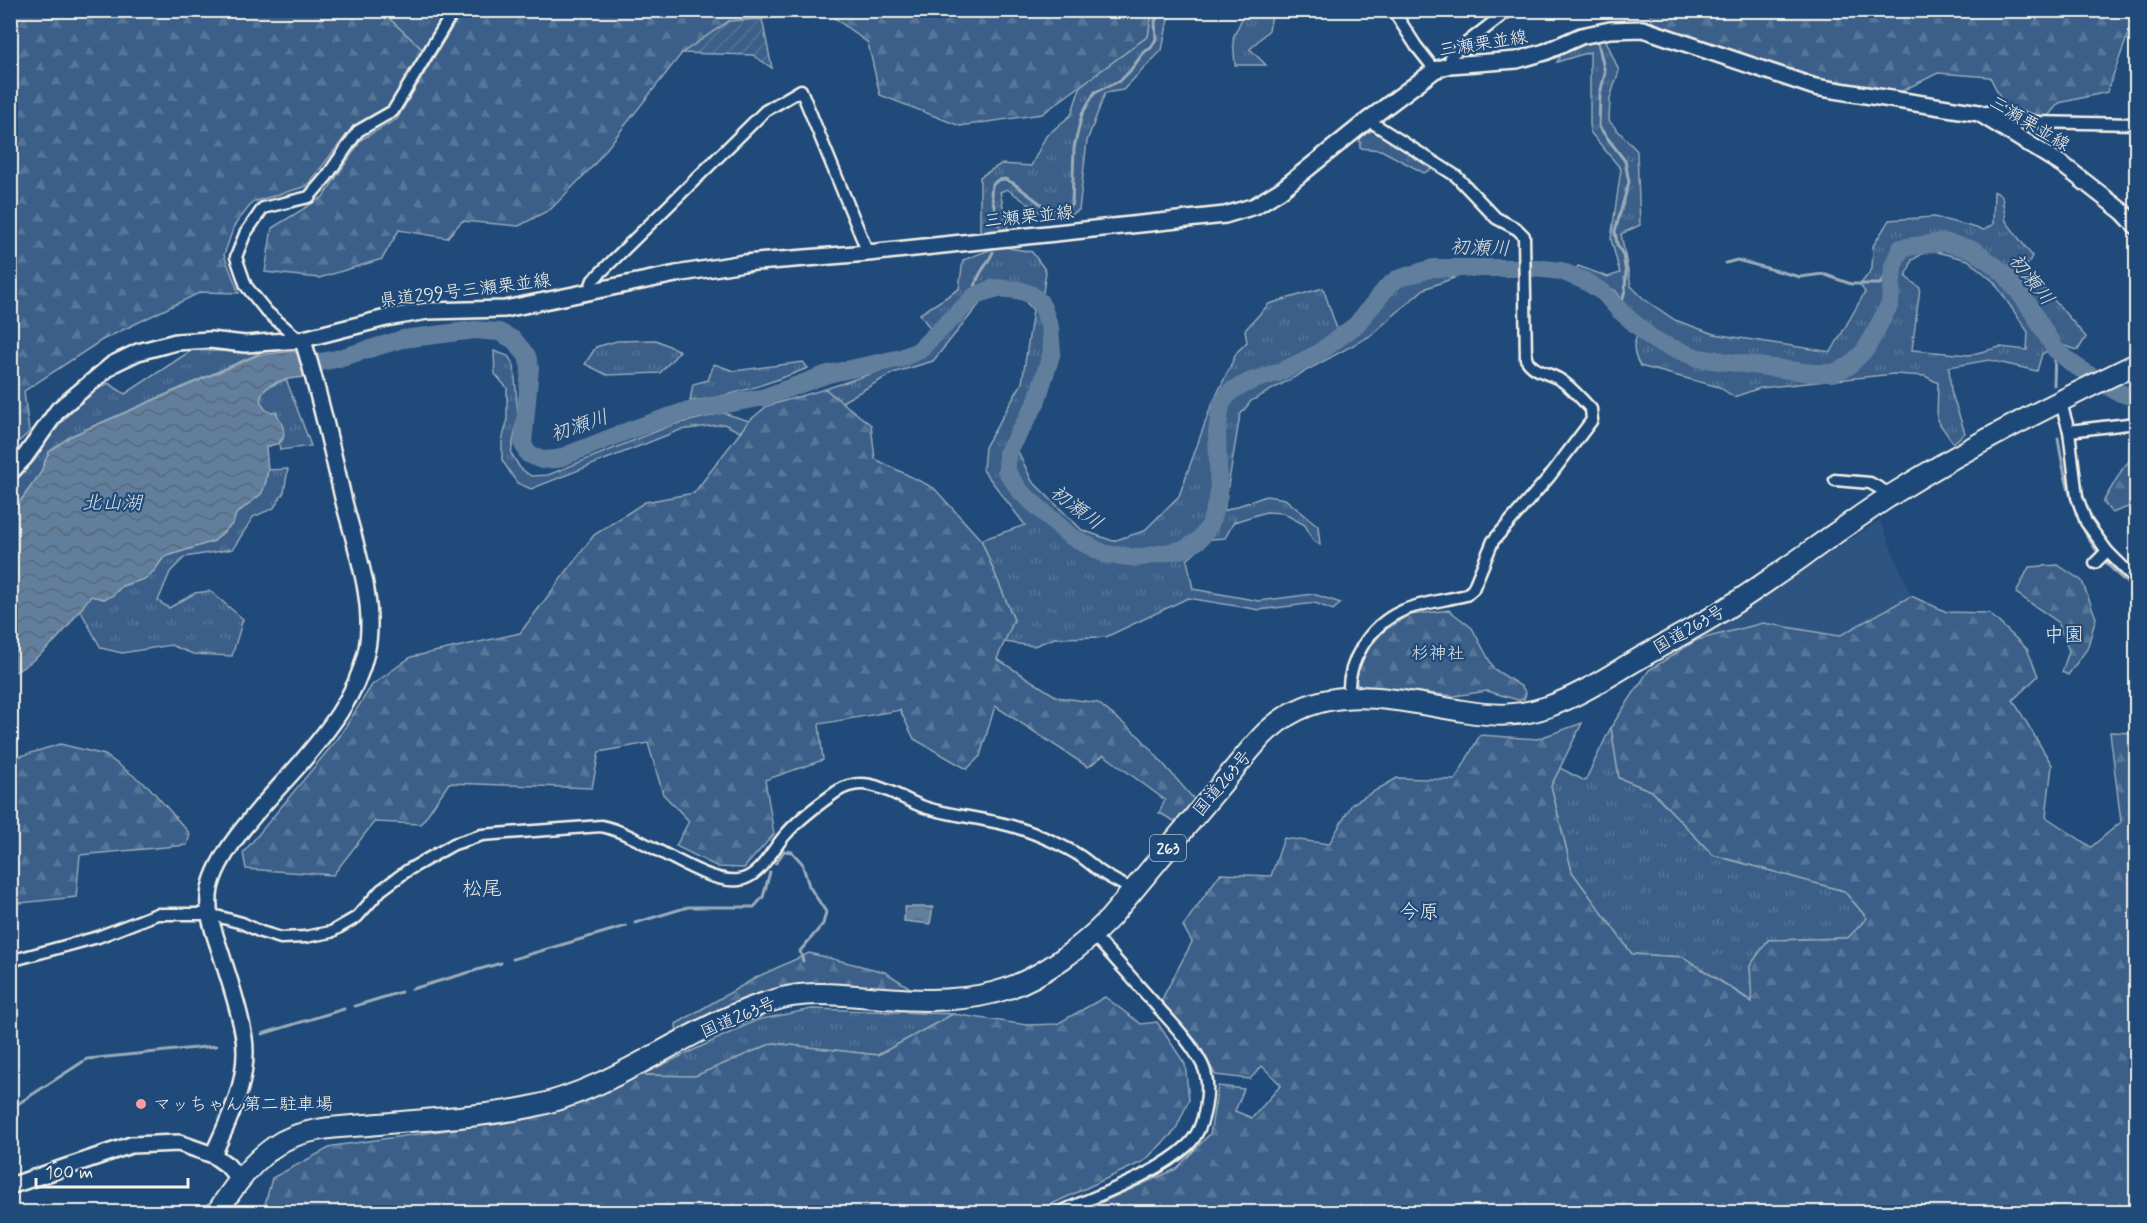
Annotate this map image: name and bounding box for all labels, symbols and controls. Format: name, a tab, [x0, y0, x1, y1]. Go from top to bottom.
street label: 三瀬栗並線	[1437, 25, 1529, 63]
street label: 三瀬栗並線	[1985, 90, 2074, 157]
street label: 三瀬栗並線	[983, 200, 1075, 234]
water label: 初瀬川	[1449, 234, 1510, 263]
water label: 初瀬川	[2002, 248, 2060, 312]
street label: 県道299号三瀬栗並線	[378, 269, 552, 313]
water label: 初瀬川	[547, 404, 612, 449]
water label: 初瀬川	[1044, 479, 1108, 537]
water label: 北山湖	[82, 490, 144, 517]
street label: 国道263号	[1649, 599, 1730, 660]
district label: 中園	[2044, 622, 2084, 649]
park label: 杉神社	[1411, 642, 1465, 666]
street label: 国道263号	[1188, 745, 1258, 822]
road number: 263	[1150, 835, 1186, 861]
district label: 松尾	[462, 876, 502, 903]
district label: 今原	[1399, 899, 1439, 926]
street label: 国道263号	[697, 991, 780, 1045]
place label: マッちゃん第二駐車場	[153, 1093, 333, 1117]
marker: マッちゃん第二駐車場	[134, 1097, 148, 1111]
scale bar	[36, 1151, 188, 1189]
text: 100 m	[45, 1161, 93, 1185]

